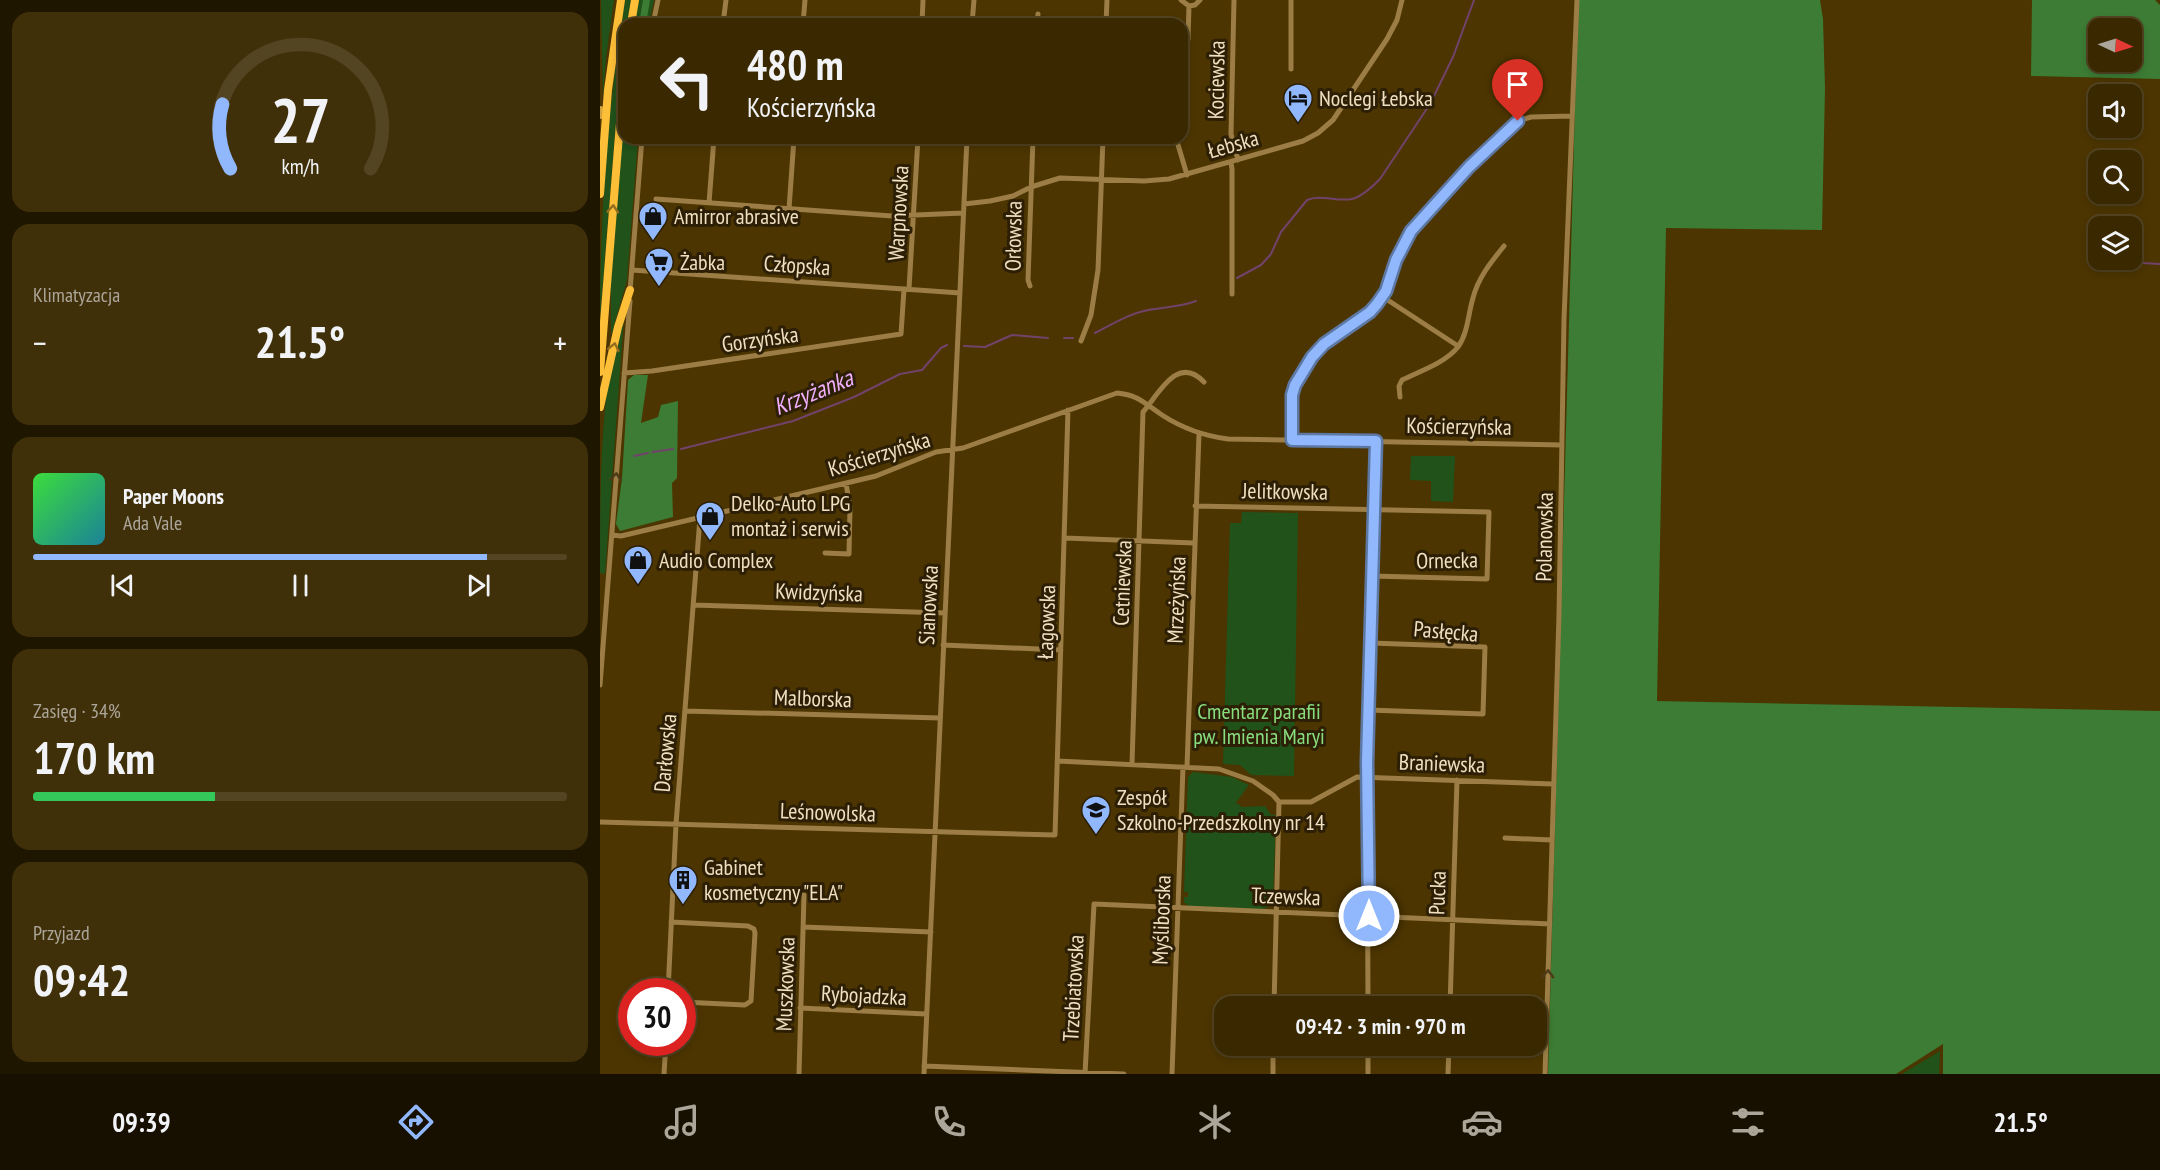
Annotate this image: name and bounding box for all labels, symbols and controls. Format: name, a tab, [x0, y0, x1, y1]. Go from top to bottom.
north arrow	[2088, 18, 2142, 72]
map controls	[2088, 18, 2142, 270]
text: 480 m	[747, 37, 844, 92]
street label: Kociewska	[1201, 40, 1231, 120]
icon: left	[648, 42, 726, 120]
pin	[1492, 59, 1543, 121]
icon: arrive	[1501, 68, 1534, 101]
text: 27	[270, 79, 330, 160]
hotel icon: Noclegi Łebska	[1282, 82, 1314, 124]
place label: Noclegi Łebska	[1319, 84, 1433, 112]
button: sound	[2088, 84, 2142, 138]
text: Kościerzyńska	[747, 90, 876, 124]
street label: Łebska	[1204, 123, 1262, 165]
button: search	[2088, 150, 2142, 204]
text: km/h	[281, 153, 319, 181]
street label: Warpnowska	[882, 165, 914, 261]
shop icon: Amirror abrasive	[637, 200, 669, 242]
street label: Orłowska	[998, 201, 1028, 271]
place label: Amirror abrasive	[674, 202, 799, 230]
one-way arrow	[606, 204, 619, 213]
button: layers	[2088, 216, 2142, 270]
supermarket icon: Żabka	[643, 246, 675, 288]
place label: Żabka	[680, 248, 725, 276]
street label: Człopska	[763, 249, 831, 281]
text: Klimatyzacja	[33, 282, 120, 308]
text: 21.5°	[255, 312, 345, 370]
street label: Gorzyńska	[720, 320, 800, 358]
text: −	[33, 321, 47, 364]
text: +	[553, 321, 567, 364]
one-way arrow	[606, 342, 619, 352]
water label: Krzyżanka	[769, 362, 859, 422]
street label: Kościerzyńska	[1406, 411, 1512, 441]
street label: Kościerzyńska	[825, 425, 933, 483]
one-way arrow	[610, 473, 623, 482]
street label: Jelitkowska	[1241, 476, 1328, 506]
text: Paper Moons	[123, 482, 224, 510]
place label: Delko-Auto LPG montaż i serwis	[731, 489, 850, 542]
street label: Polanowska	[1529, 492, 1559, 582]
shop icon: Delko-Auto LPG montaż i serwis	[694, 500, 726, 542]
text: Ada Vale	[123, 510, 182, 536]
street label: Cetniewska	[1107, 540, 1137, 626]
shop icon: Audio Complex	[622, 544, 654, 586]
street label: Ornecka	[1416, 545, 1478, 575]
place label: Audio Complex	[659, 546, 773, 574]
street label: Mrzeżyńska	[1160, 556, 1192, 644]
street label: Sianowska	[912, 564, 944, 646]
icon: previous	[106, 569, 139, 602]
icon: pause	[284, 569, 317, 602]
icon: next	[462, 569, 495, 602]
street label: Kwidzyńska	[775, 576, 863, 608]
street label: Łagowska	[1031, 584, 1061, 660]
street label: Pasłęcka	[1413, 614, 1479, 648]
street label: Malborska	[774, 683, 852, 713]
park label: Cmentarz parafii pw. Imienia Maryi	[1193, 697, 1325, 750]
text: Zasięg · 34%	[33, 698, 121, 724]
street label: Darłowska	[648, 713, 682, 793]
text: 170 km	[33, 728, 155, 786]
street label: Braniewska	[1398, 748, 1486, 778]
place label: Zespół Szkolno-Przedszkolny nr 14	[1117, 783, 1325, 836]
school or university icon: Zespół Szkolno-Przedszkolny nr 14	[1080, 794, 1112, 836]
street label: Leśnowolska	[780, 796, 876, 828]
place label: Gabinet kosmetyczny "ELA"	[704, 853, 843, 906]
building icon: Gabinet kosmetyczny "ELA"	[667, 864, 699, 906]
street label: Pucka	[1422, 871, 1452, 915]
street label: Myśliborska	[1145, 875, 1177, 965]
street label: Tczewska	[1251, 881, 1321, 911]
position arrow	[1337, 884, 1401, 948]
text: Przyjazd	[33, 920, 90, 946]
street label: Trzebiatowska	[1056, 934, 1090, 1042]
street label: Muszkowska	[769, 936, 801, 1032]
text: 09:42	[33, 950, 130, 1008]
one-way arrow	[1541, 969, 1554, 978]
speed limit sign: 30	[618, 978, 696, 1056]
street label: Rybojadzka	[820, 979, 908, 1011]
text: 09:42 · 3 min · 970 m	[1295, 1012, 1466, 1040]
icon: directions	[395, 1101, 437, 1143]
icon: music	[661, 1101, 703, 1143]
icon: phone	[928, 1101, 970, 1143]
icon: climate	[1194, 1101, 1236, 1143]
icon: car	[1461, 1101, 1503, 1143]
icon: filters	[1727, 1101, 1769, 1143]
text: 09:39	[112, 1105, 171, 1139]
text: 21.5°	[1993, 1105, 2048, 1139]

